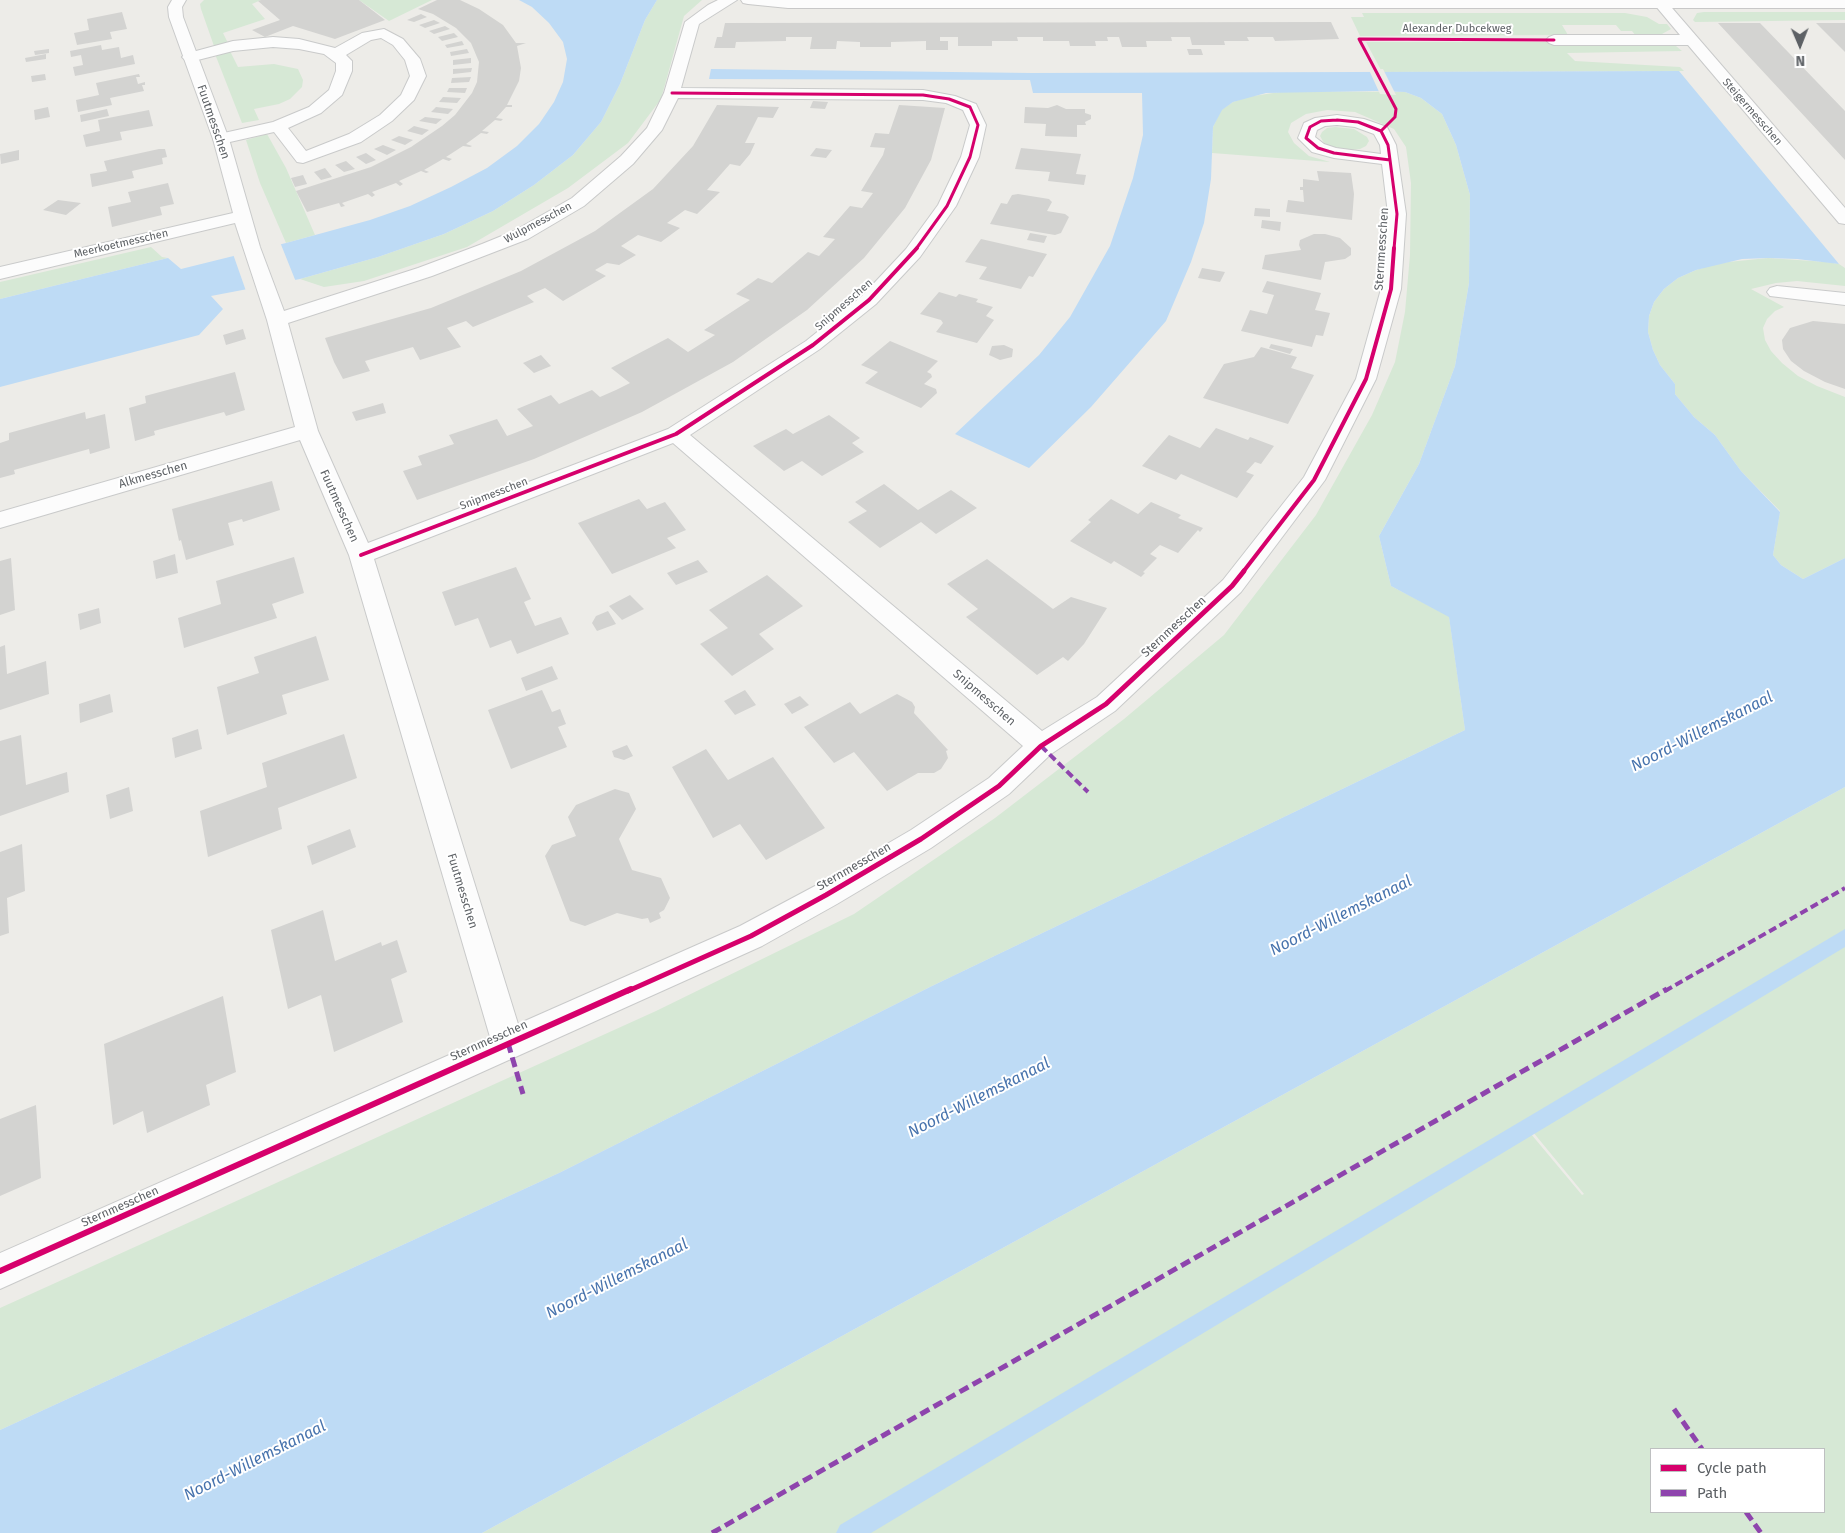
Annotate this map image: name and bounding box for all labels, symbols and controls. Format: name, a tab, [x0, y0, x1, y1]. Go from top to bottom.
north arrow	[1775, 20, 1825, 70]
street label: Alexander Dubcekweg	[1403, 22, 1511, 36]
text: N	[1795, 52, 1805, 69]
street label: Steigermesschen	[1719, 76, 1785, 148]
street label: Fuutmesschen	[193, 83, 233, 161]
street label: Wulpmesschen	[502, 200, 574, 246]
street label: Sternmesschen	[1372, 207, 1392, 291]
street label: Meerkoetmesschen	[73, 227, 169, 261]
street label: Snipmesschen	[813, 276, 875, 334]
street label: Alkmesschen	[117, 458, 189, 492]
street label: Fuutmesschen	[317, 467, 361, 545]
street label: Snipmesschen	[458, 475, 530, 513]
street label: Sternmesschen	[1139, 593, 1209, 661]
street label: Snipmesschen	[950, 667, 1018, 729]
water label: Noord-Willemskanaal	[1628, 688, 1776, 776]
street label: Sternmesschen	[814, 840, 894, 894]
street label: Fuutmesschen	[444, 852, 480, 930]
water label: Noord-Willemskanaal	[1267, 872, 1415, 960]
street label: Sternmesschen	[448, 1018, 530, 1064]
water label: Noord-Willemskanaal	[905, 1054, 1053, 1142]
street label: Sternmesschen	[79, 1184, 161, 1230]
water label: Noord-Willemskanaal	[543, 1235, 691, 1323]
water label: Noord-Willemskanaal	[181, 1417, 329, 1505]
legend	[1650, 1448, 1825, 1513]
text: Cycle path	[1697, 1459, 1767, 1477]
text: Path	[1697, 1484, 1727, 1502]

